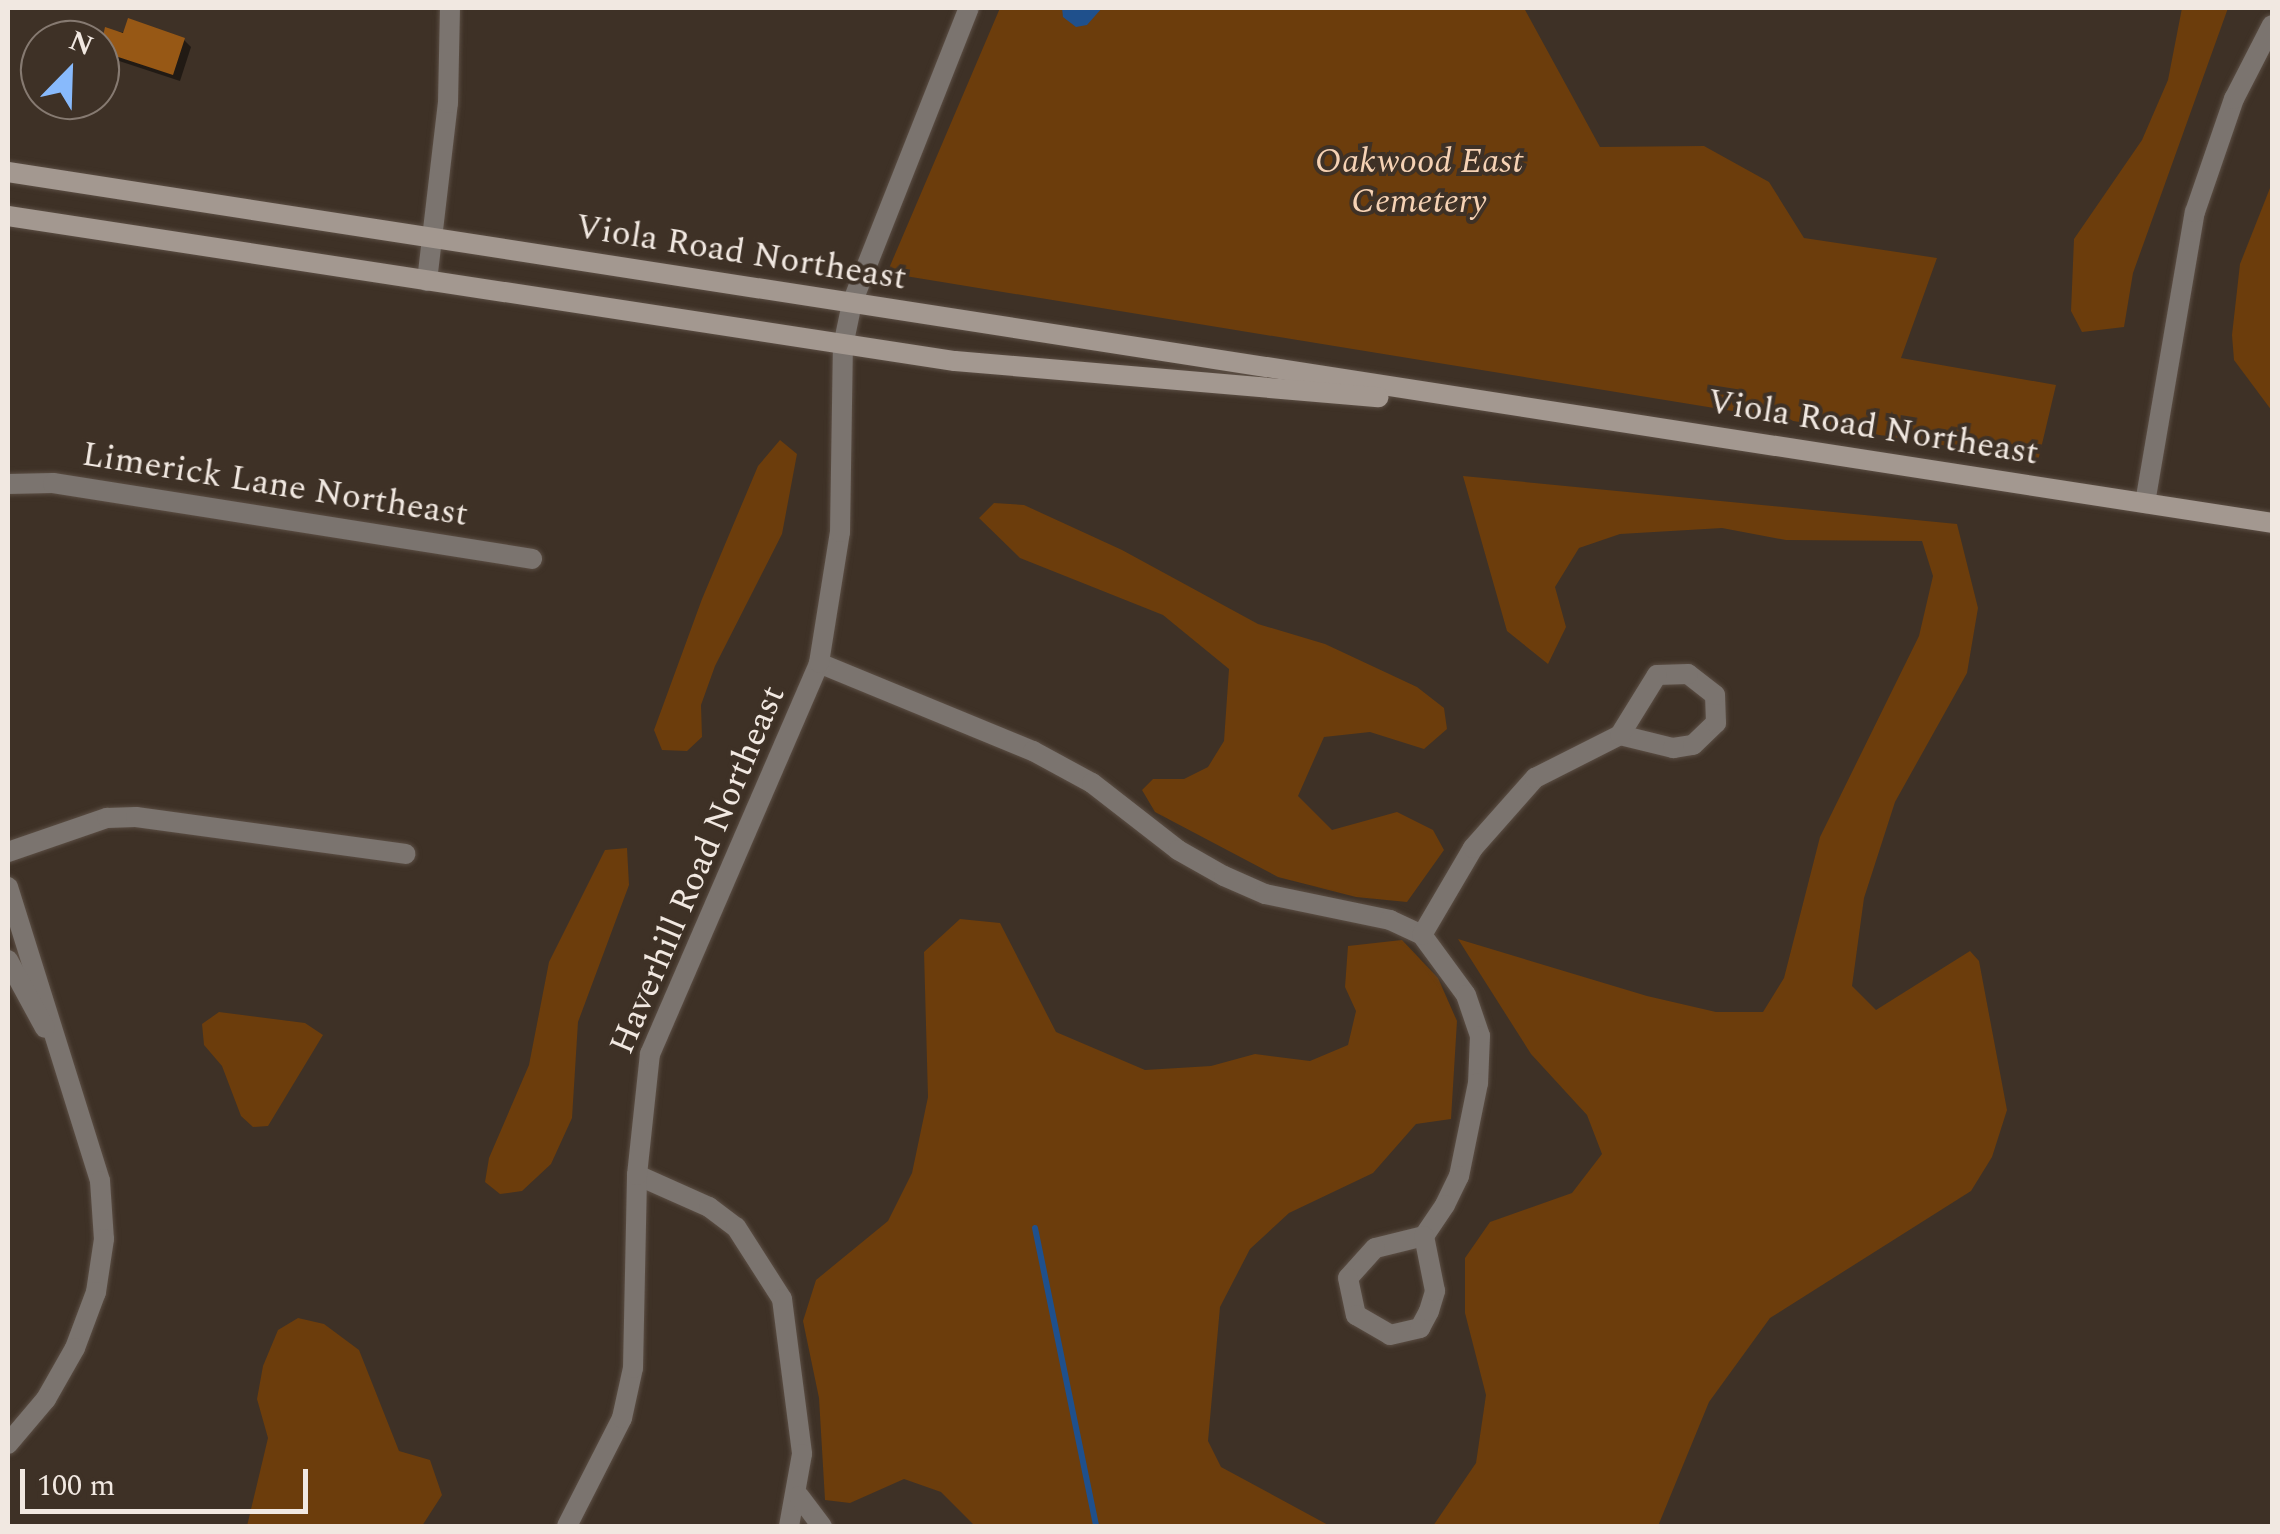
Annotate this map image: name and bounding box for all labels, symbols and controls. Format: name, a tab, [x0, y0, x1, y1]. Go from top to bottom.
north arrow	[20, 20, 120, 120]
text: N	[62, 20, 100, 68]
park label: Oakwood East Cemetery	[1315, 141, 1523, 223]
street label: Viola Road Northeast	[573, 206, 909, 300]
street label: Viola Road Northeast	[1705, 381, 2041, 475]
street label: Limerick Lane Northeast	[79, 434, 471, 536]
street label: Haverhill Road Northeast	[601, 679, 795, 1061]
scale bar	[25, 1449, 312, 1511]
text: 100 m	[37, 1463, 115, 1509]

